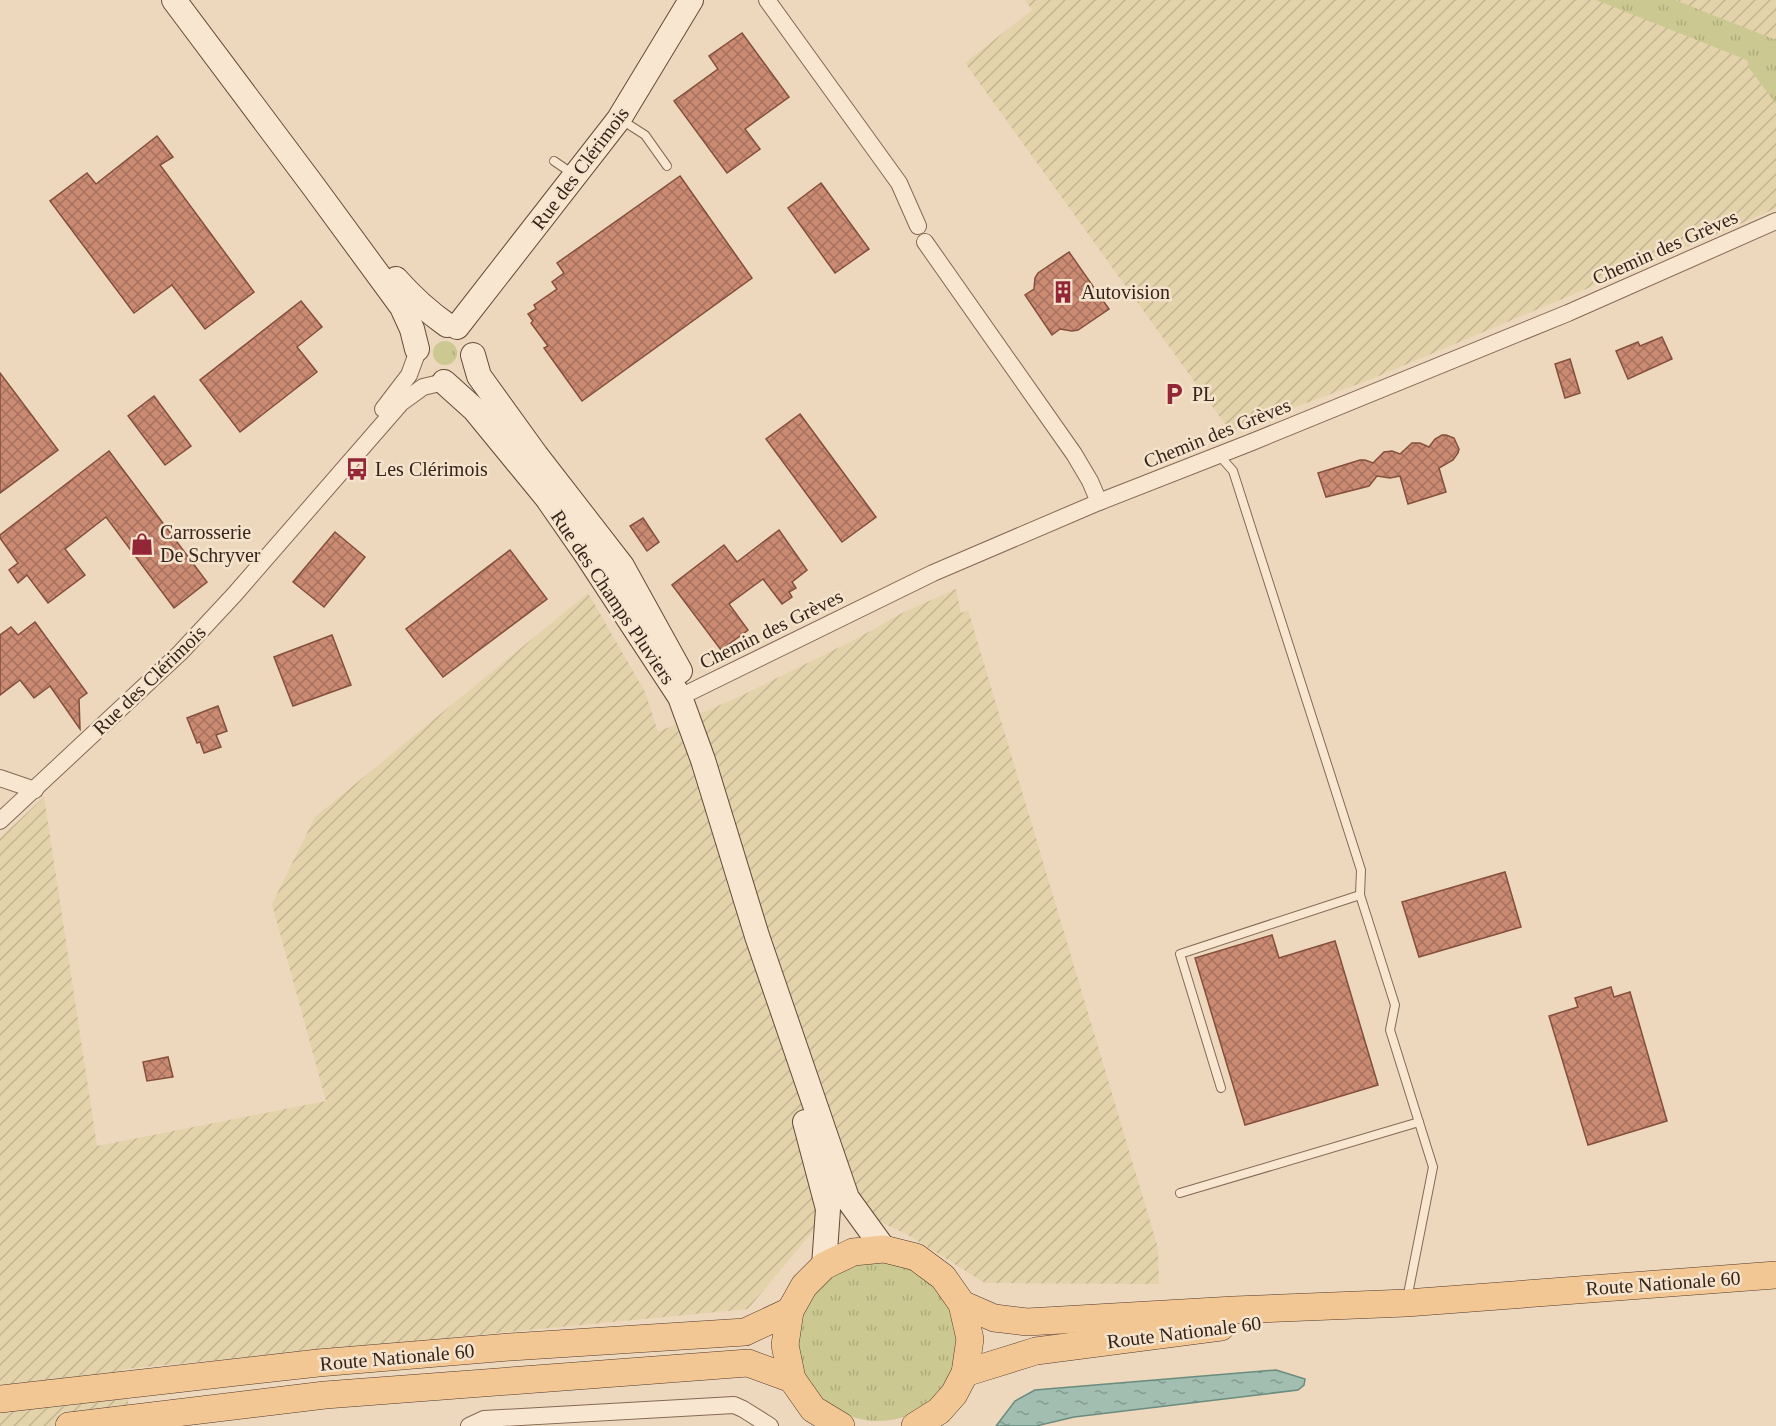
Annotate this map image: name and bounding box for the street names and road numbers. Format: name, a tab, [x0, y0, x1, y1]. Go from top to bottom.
street label: Rue des Clérimois	[527, 102, 633, 234]
street label: Chemin des Grèves	[1589, 205, 1741, 289]
street label: Chemin des Grèves	[1140, 393, 1294, 473]
street label: Rue des Champs Pluviers	[546, 506, 680, 689]
street label: Chemin des Grèves	[696, 585, 846, 673]
street label: Rue des Clérimois	[88, 621, 210, 739]
street label: Route Nationale 60	[1585, 1267, 1741, 1299]
street label: Route Nationale 60	[1105, 1312, 1263, 1352]
street label: Route Nationale 60	[319, 1339, 475, 1375]

